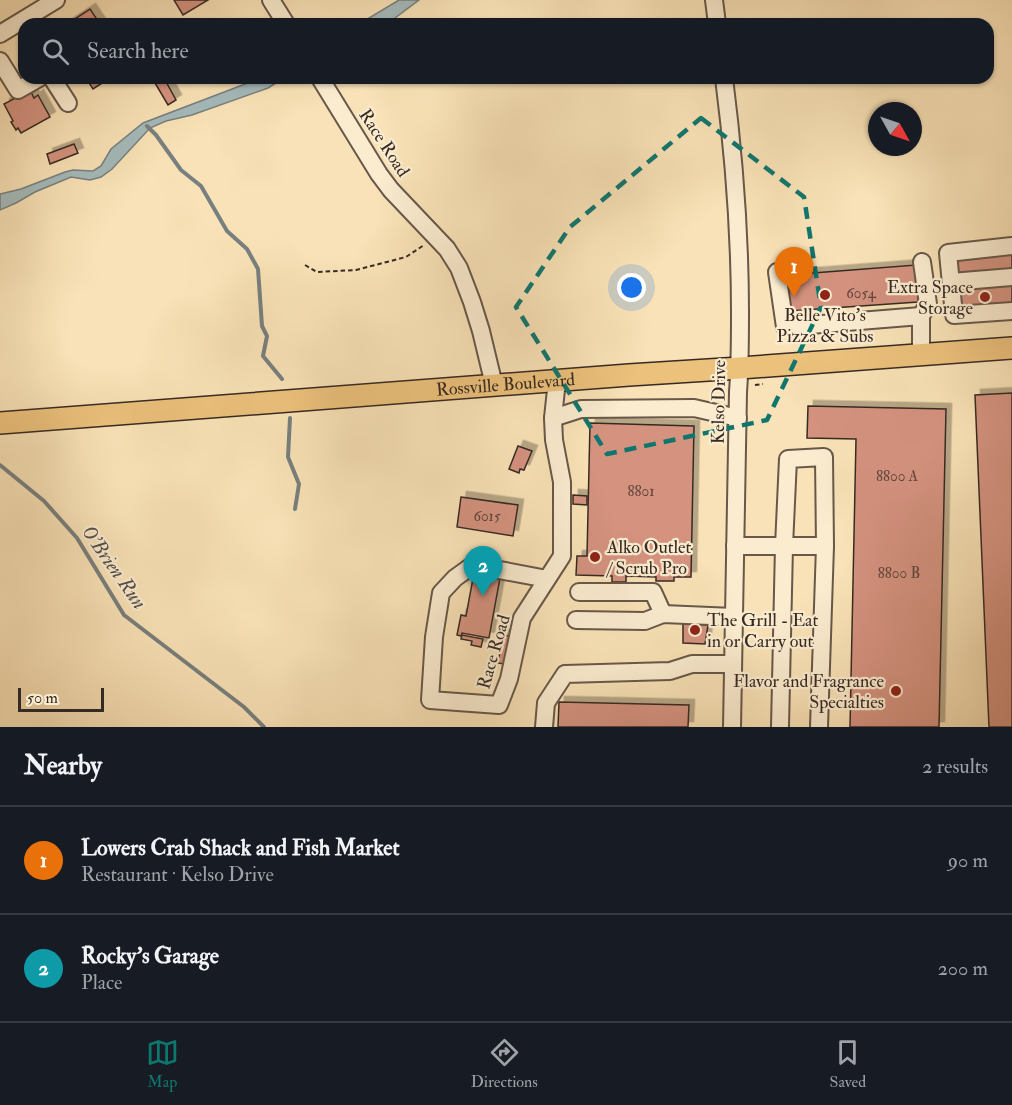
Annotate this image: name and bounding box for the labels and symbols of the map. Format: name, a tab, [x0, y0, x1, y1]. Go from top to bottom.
north arrow	[868, 102, 922, 156]
street label: Race Road	[354, 105, 415, 181]
pin: 1	[774, 248, 814, 297]
your location	[617, 273, 646, 302]
place label: Extra Space Storage	[887, 276, 973, 320]
house number: 6054	[846, 284, 877, 303]
marker: Belle Vito's Pizza & Subs	[818, 288, 832, 302]
marker: Extra Space Storage	[978, 290, 992, 304]
place label: Belle Vito's Pizza & Subs	[777, 304, 873, 348]
street label: Kelso Drive	[707, 359, 731, 444]
street label: Rossville Boulevard	[435, 368, 576, 401]
house number: 8800 A	[876, 467, 919, 486]
house number: 8801	[627, 482, 655, 501]
house number: 6015	[473, 507, 501, 526]
water label: O'Brien Run	[76, 520, 152, 614]
place label: Alko Outlet / Scrub Pro	[605, 536, 692, 580]
pin: 2	[464, 546, 502, 596]
marker: Alko Outlet / Scrub Pro	[588, 550, 602, 564]
house number: 8800 B	[878, 564, 920, 583]
place label: The Grill - Eat in or Carry out	[707, 609, 819, 653]
street label: Race Road	[472, 612, 516, 692]
marker: The Grill - Eat in or Carry out	[688, 623, 702, 637]
place label: Flavor and Fragrance Specialties	[733, 670, 884, 714]
marker: Flavor and Fragrance Specialties	[889, 684, 903, 698]
scale bar	[18, 685, 104, 712]

